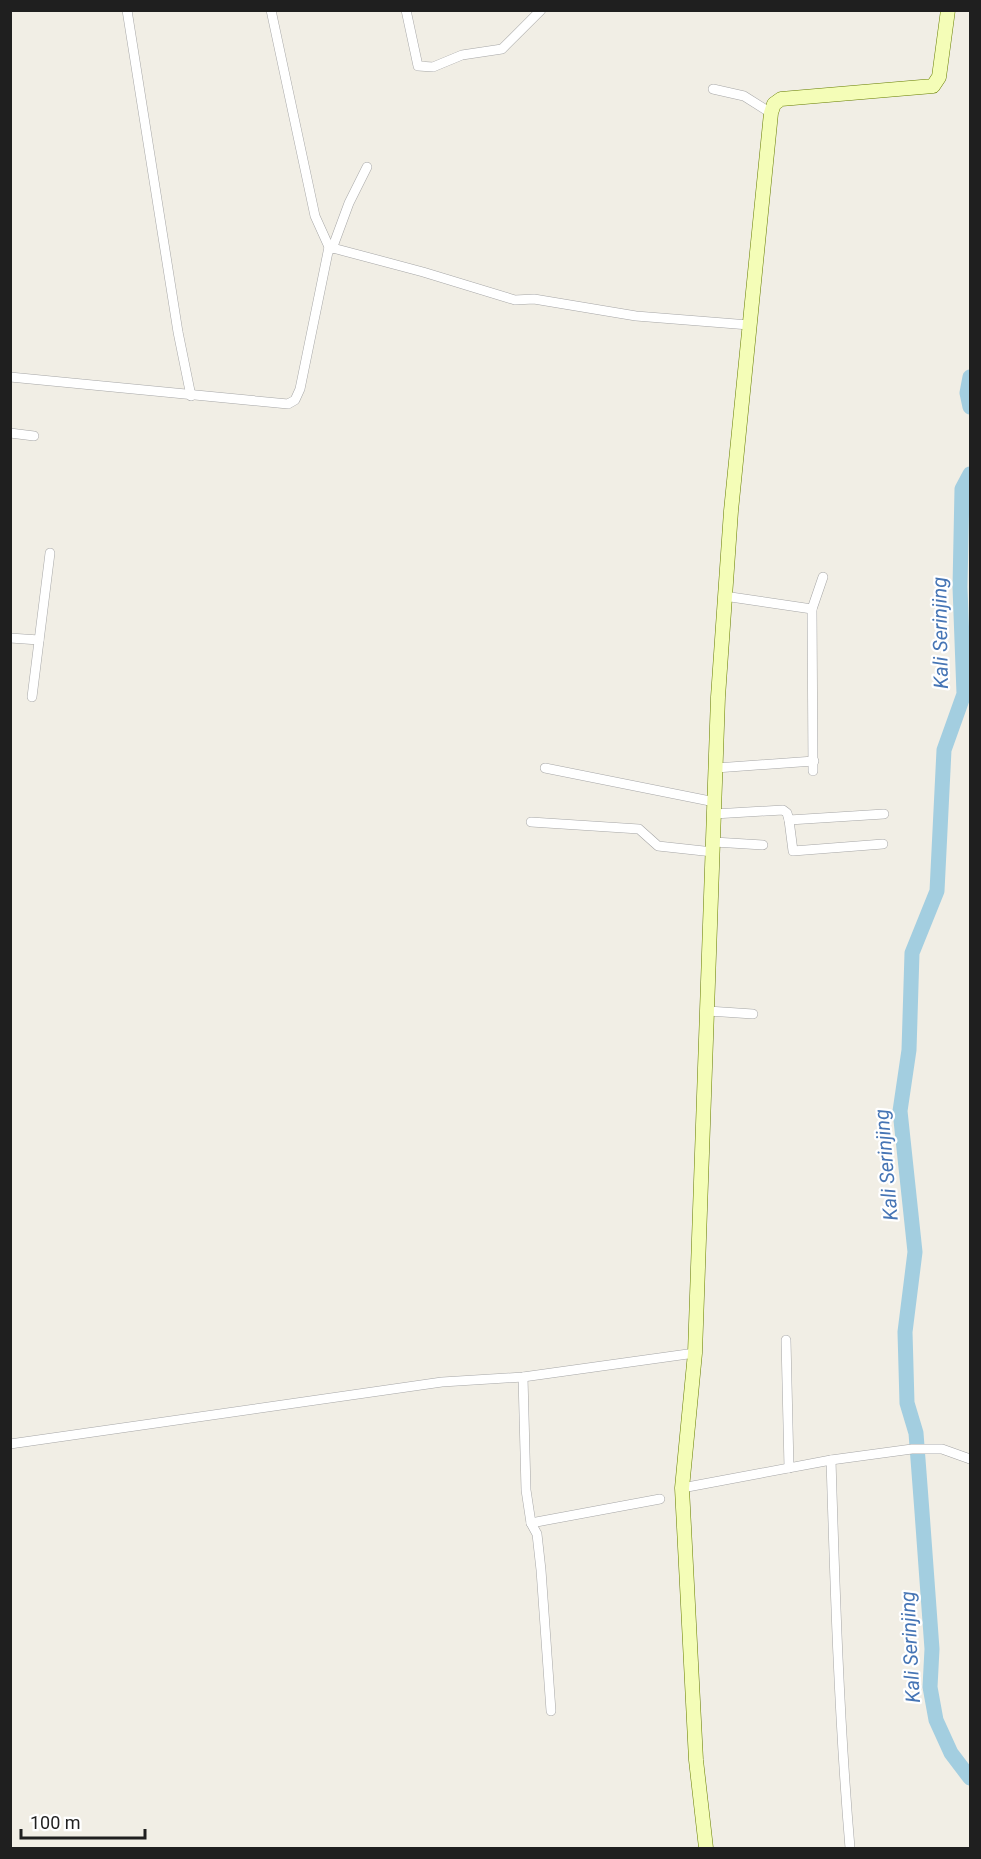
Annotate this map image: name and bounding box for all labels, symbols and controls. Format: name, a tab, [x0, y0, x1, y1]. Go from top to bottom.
water label: Kali Serinjing	[927, 577, 953, 689]
water label: Kali Serinjing	[869, 1108, 903, 1222]
water label: Kali Serinjing	[895, 1590, 925, 1703]
scale bar	[21, 1802, 146, 1840]
text: 100 m	[30, 1812, 81, 1833]

